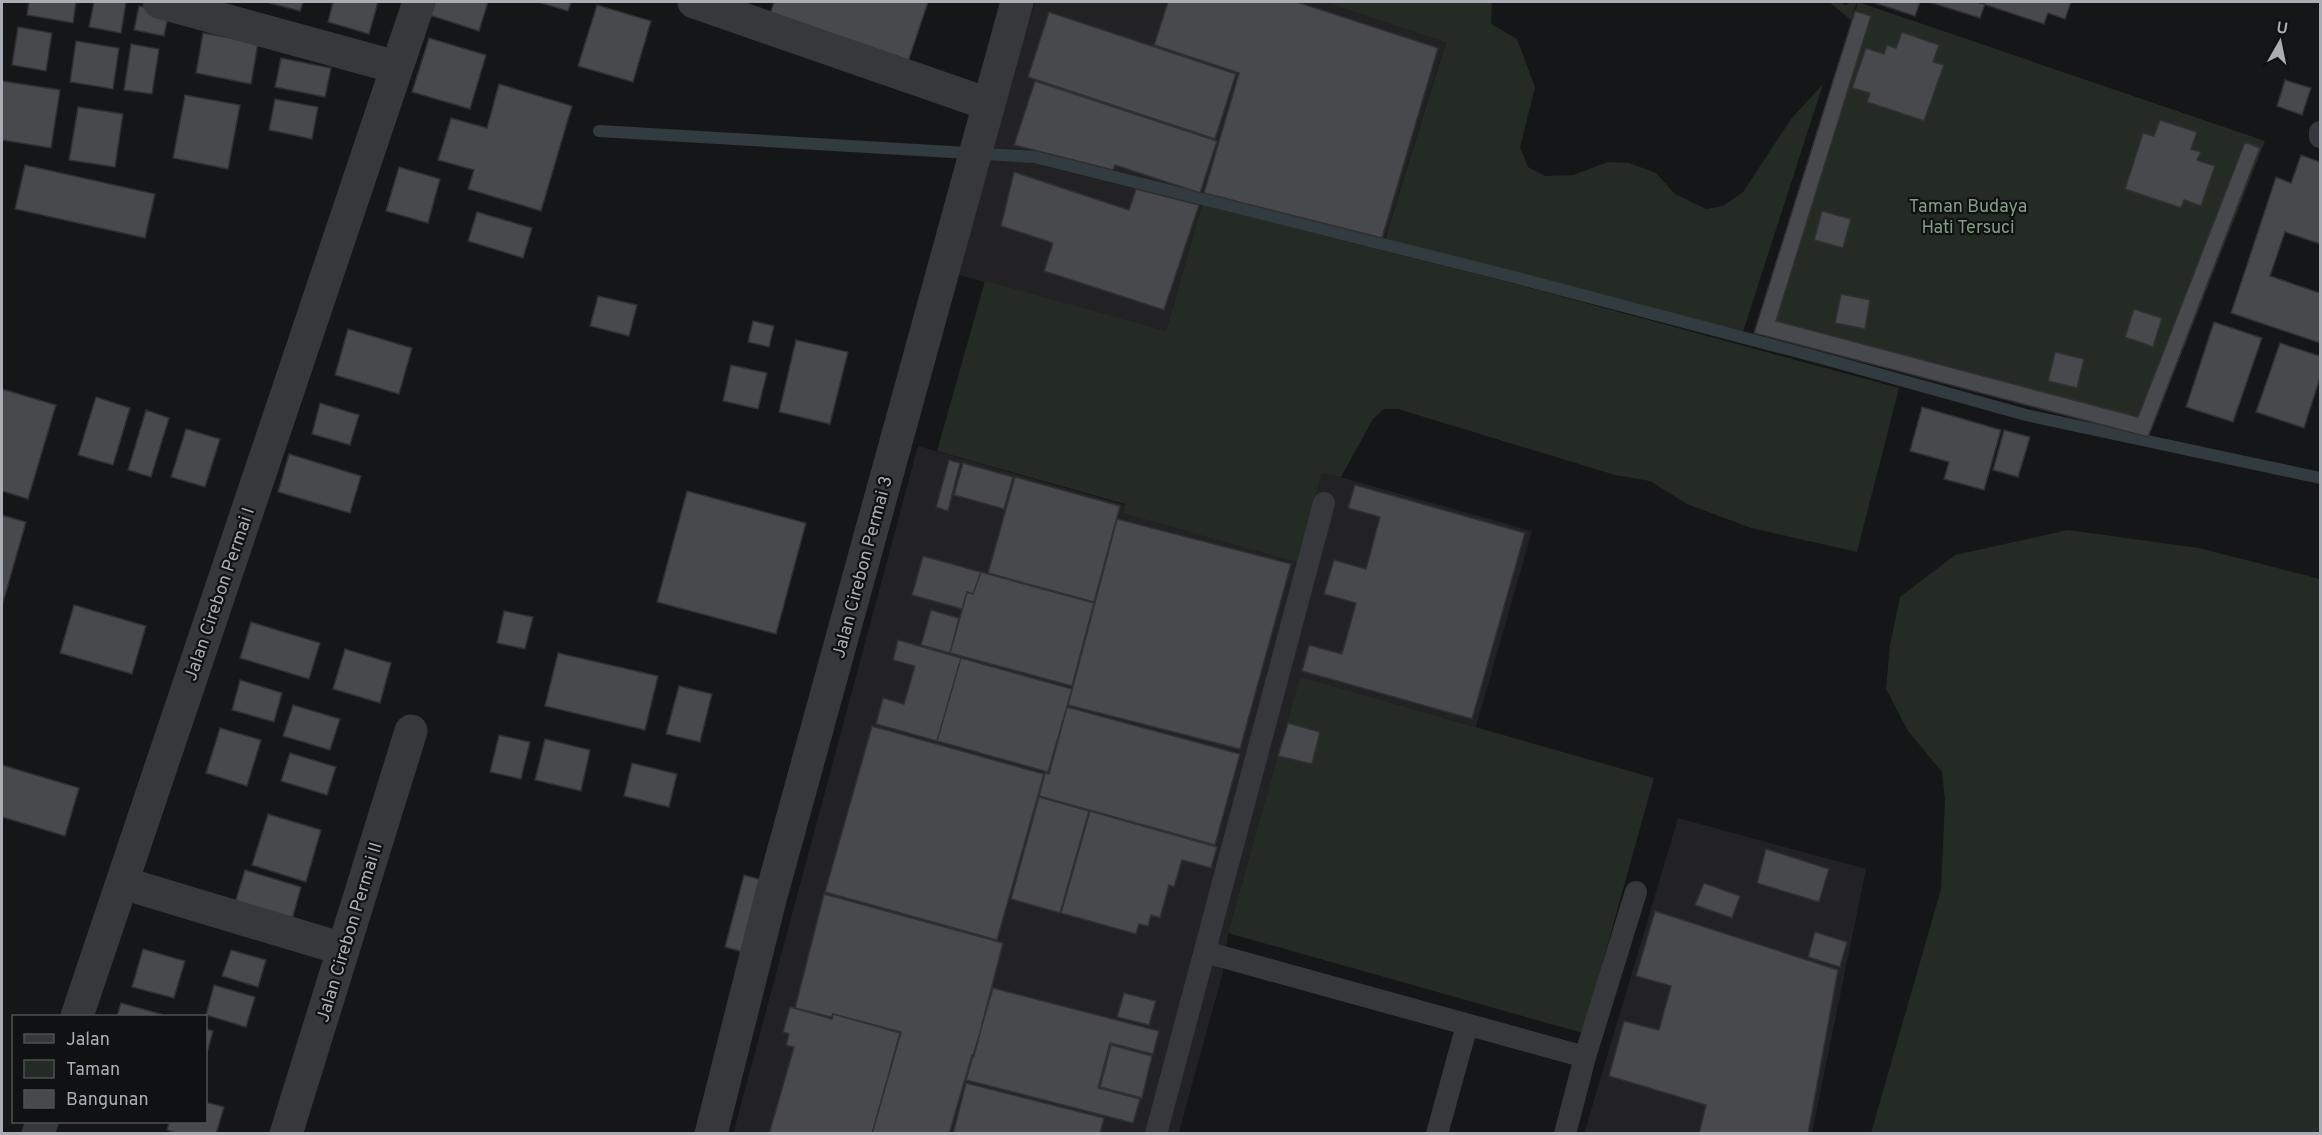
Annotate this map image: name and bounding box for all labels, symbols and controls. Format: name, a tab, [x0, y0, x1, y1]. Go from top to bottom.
north arrow	[2250, 12, 2310, 72]
text: U	[2275, 18, 2289, 40]
park label: Taman Budaya Hati Tersuci	[1909, 196, 2027, 240]
street label: Jalan Cirebon Permai 3	[828, 474, 899, 661]
street label: Jalan Cirebon Permai I	[180, 505, 261, 684]
street label: Jalan Cirebon Permai II	[312, 840, 389, 1025]
legend	[12, 1015, 207, 1123]
text: Jalan	[66, 1029, 110, 1052]
text: Taman	[66, 1059, 120, 1082]
text: Bangunan	[66, 1089, 149, 1112]

